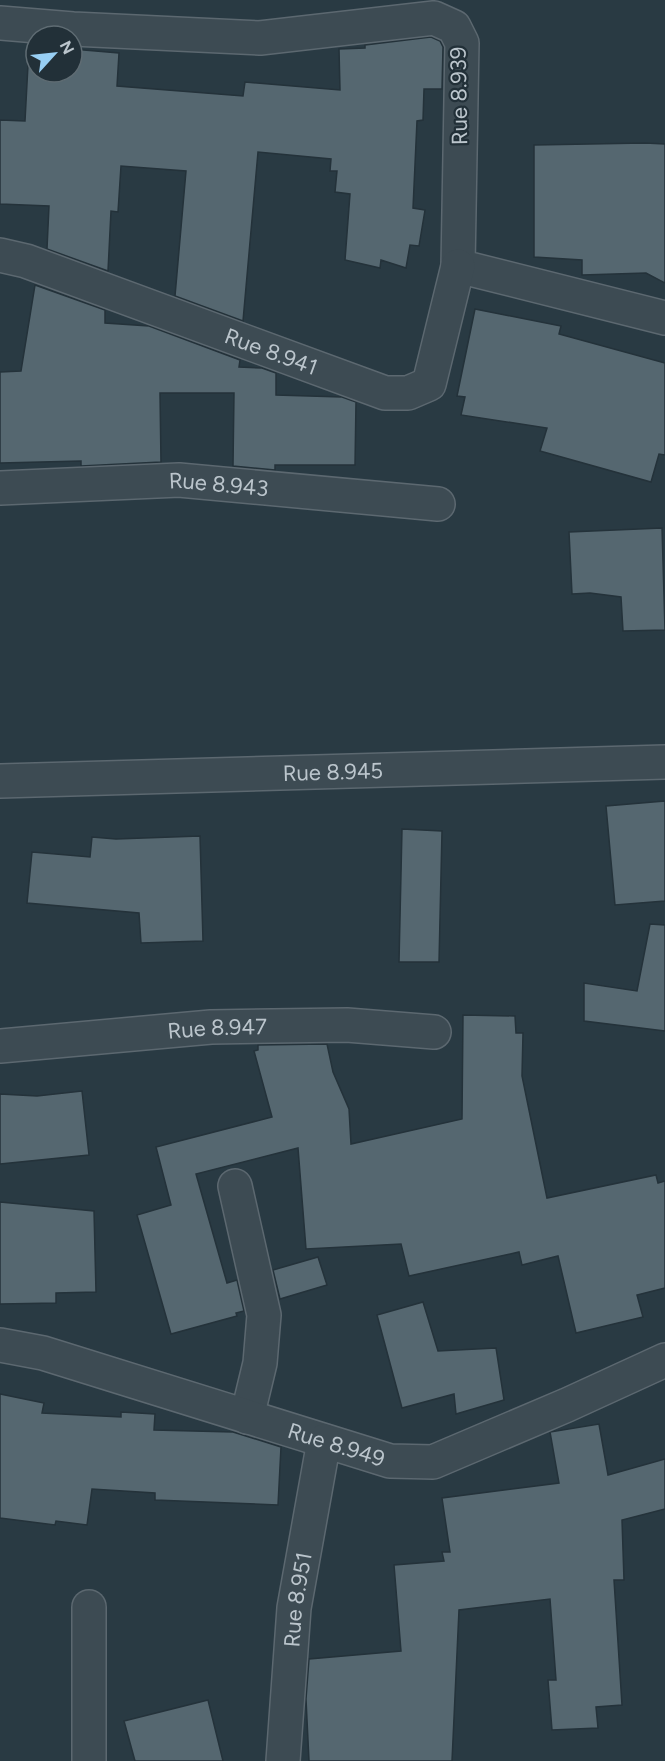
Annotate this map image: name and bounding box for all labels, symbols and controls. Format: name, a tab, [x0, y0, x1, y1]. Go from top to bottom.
north arrow	[24, 24, 84, 84]
text: N	[56, 38, 78, 57]
street label: Rue 8.939	[445, 47, 473, 145]
street label: Rue 8.941	[221, 322, 321, 381]
street label: Rue 8.943	[168, 466, 270, 502]
street label: Rue 8.945	[282, 757, 383, 786]
street label: Rue 8.947	[166, 1013, 267, 1044]
street label: Rue 8.949	[285, 1417, 388, 1472]
street label: Rue 8.951	[278, 1550, 317, 1648]

